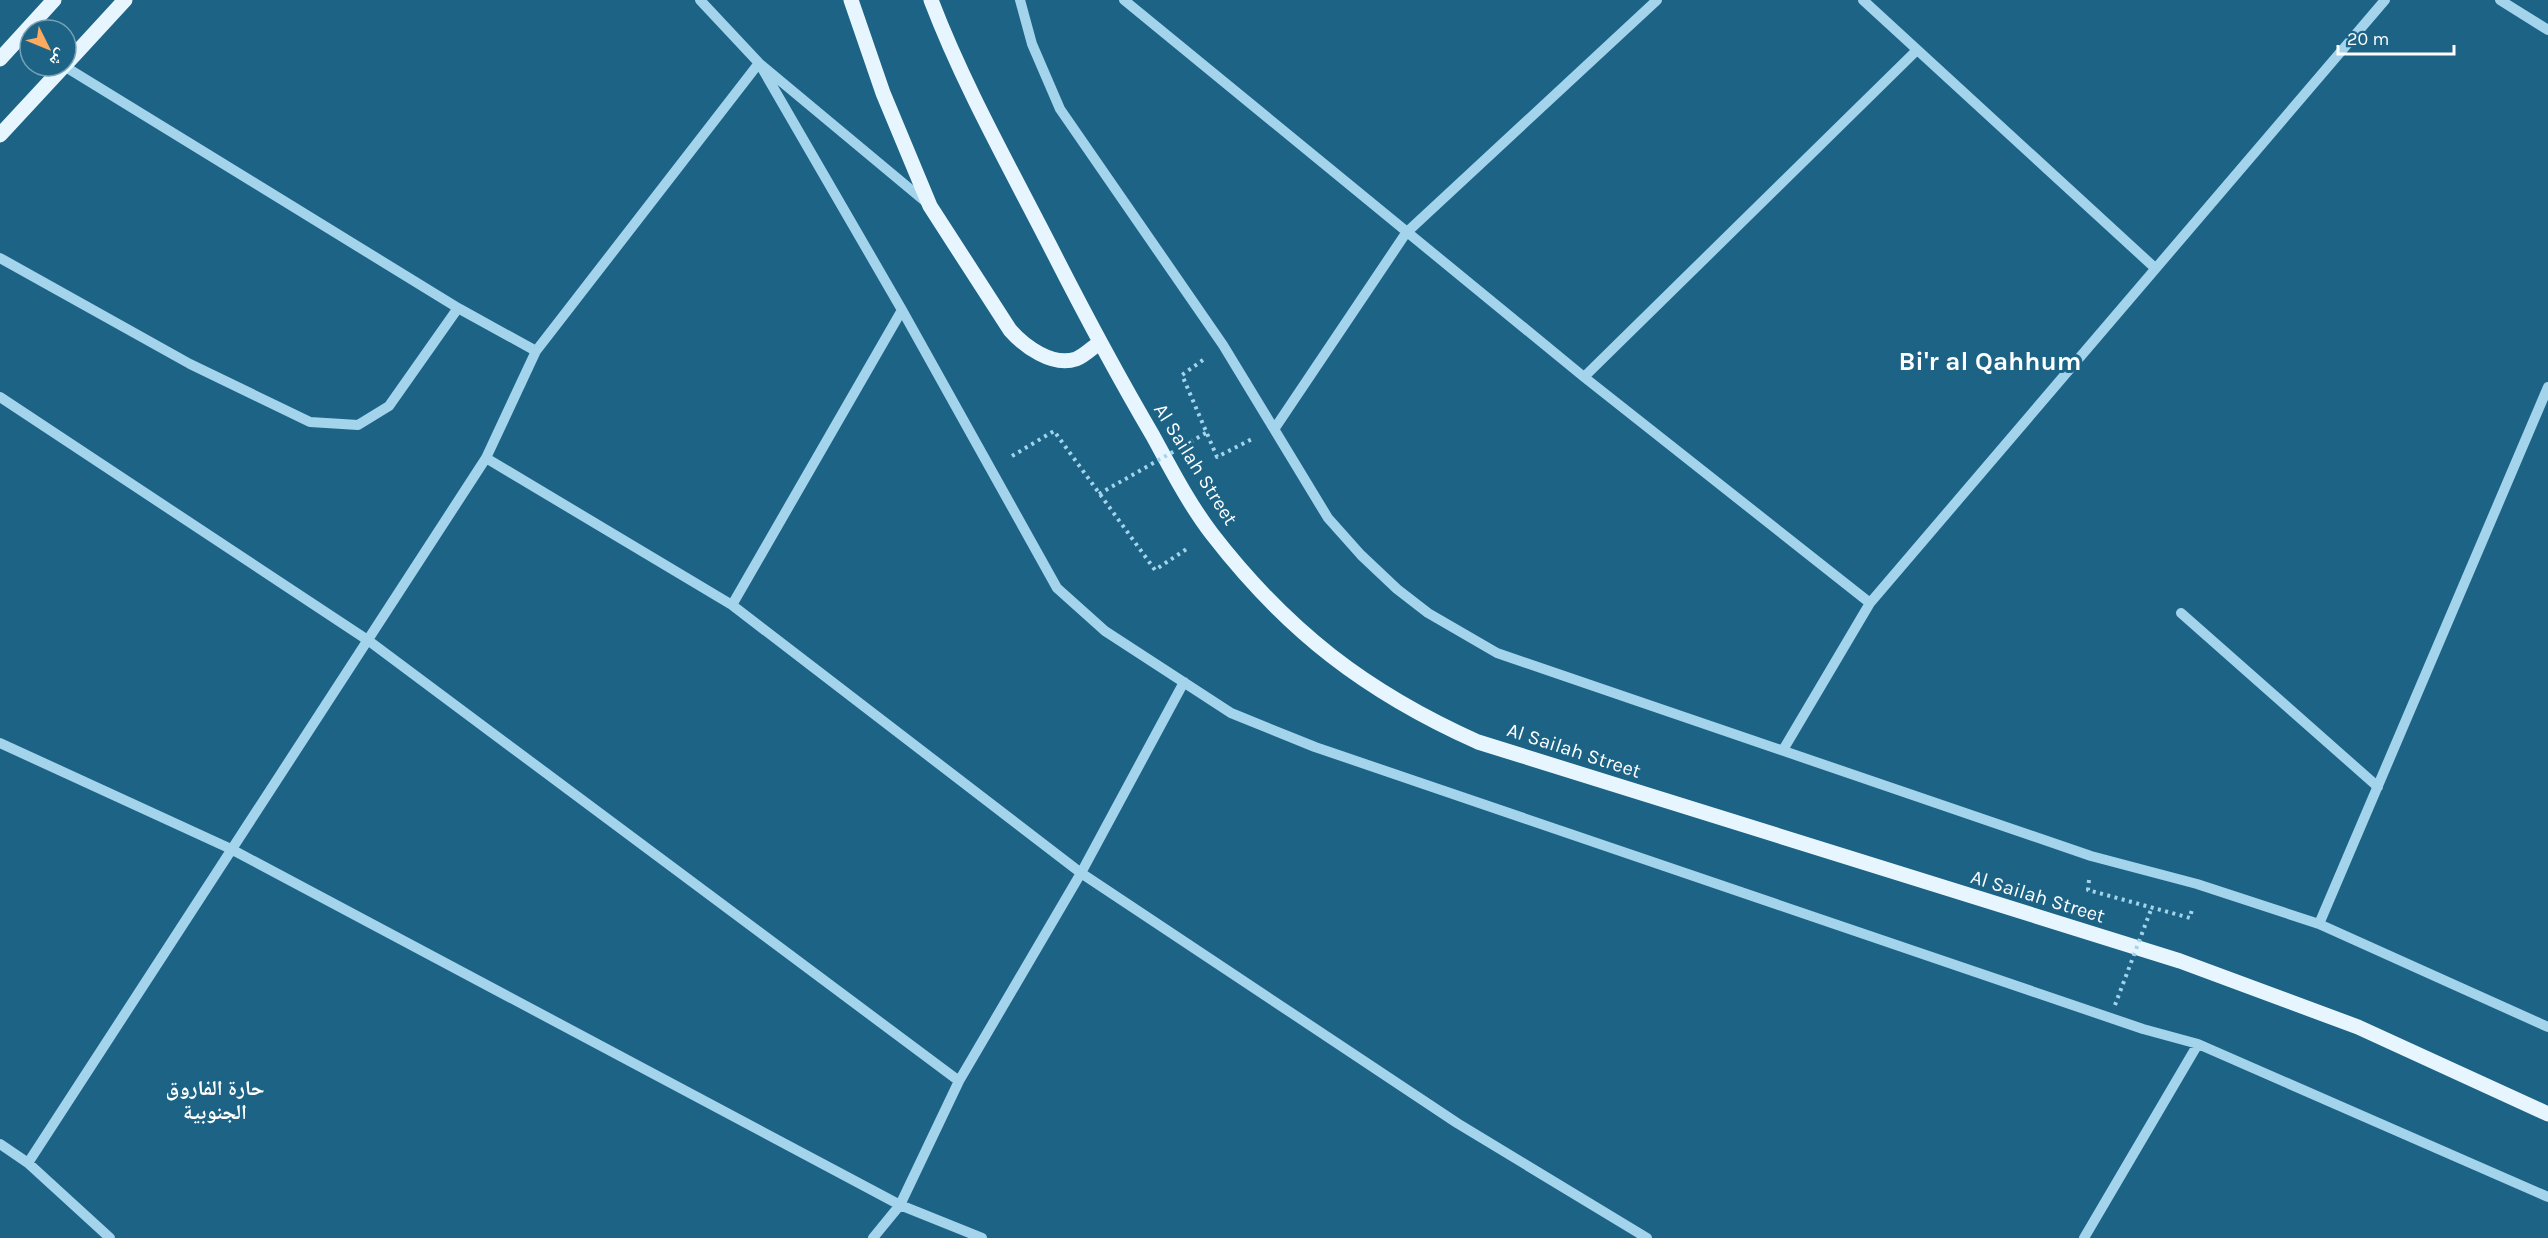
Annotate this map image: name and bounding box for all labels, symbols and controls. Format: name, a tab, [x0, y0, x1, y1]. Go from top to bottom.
north arrow	[18, 18, 78, 78]
scale bar	[2338, 18, 2454, 56]
text: 20 m	[2347, 28, 2389, 50]
text: ش	[46, 45, 71, 71]
district label: Bi'r al Qahhum	[1899, 346, 2081, 377]
street label: Al Sailah Street	[1149, 399, 1242, 530]
street label: Al Sailah Street	[1504, 718, 1644, 783]
street label: Al Sailah Street	[1968, 865, 2108, 928]
district label: حارة الفاروق الجنوبية	[165, 1076, 265, 1124]

